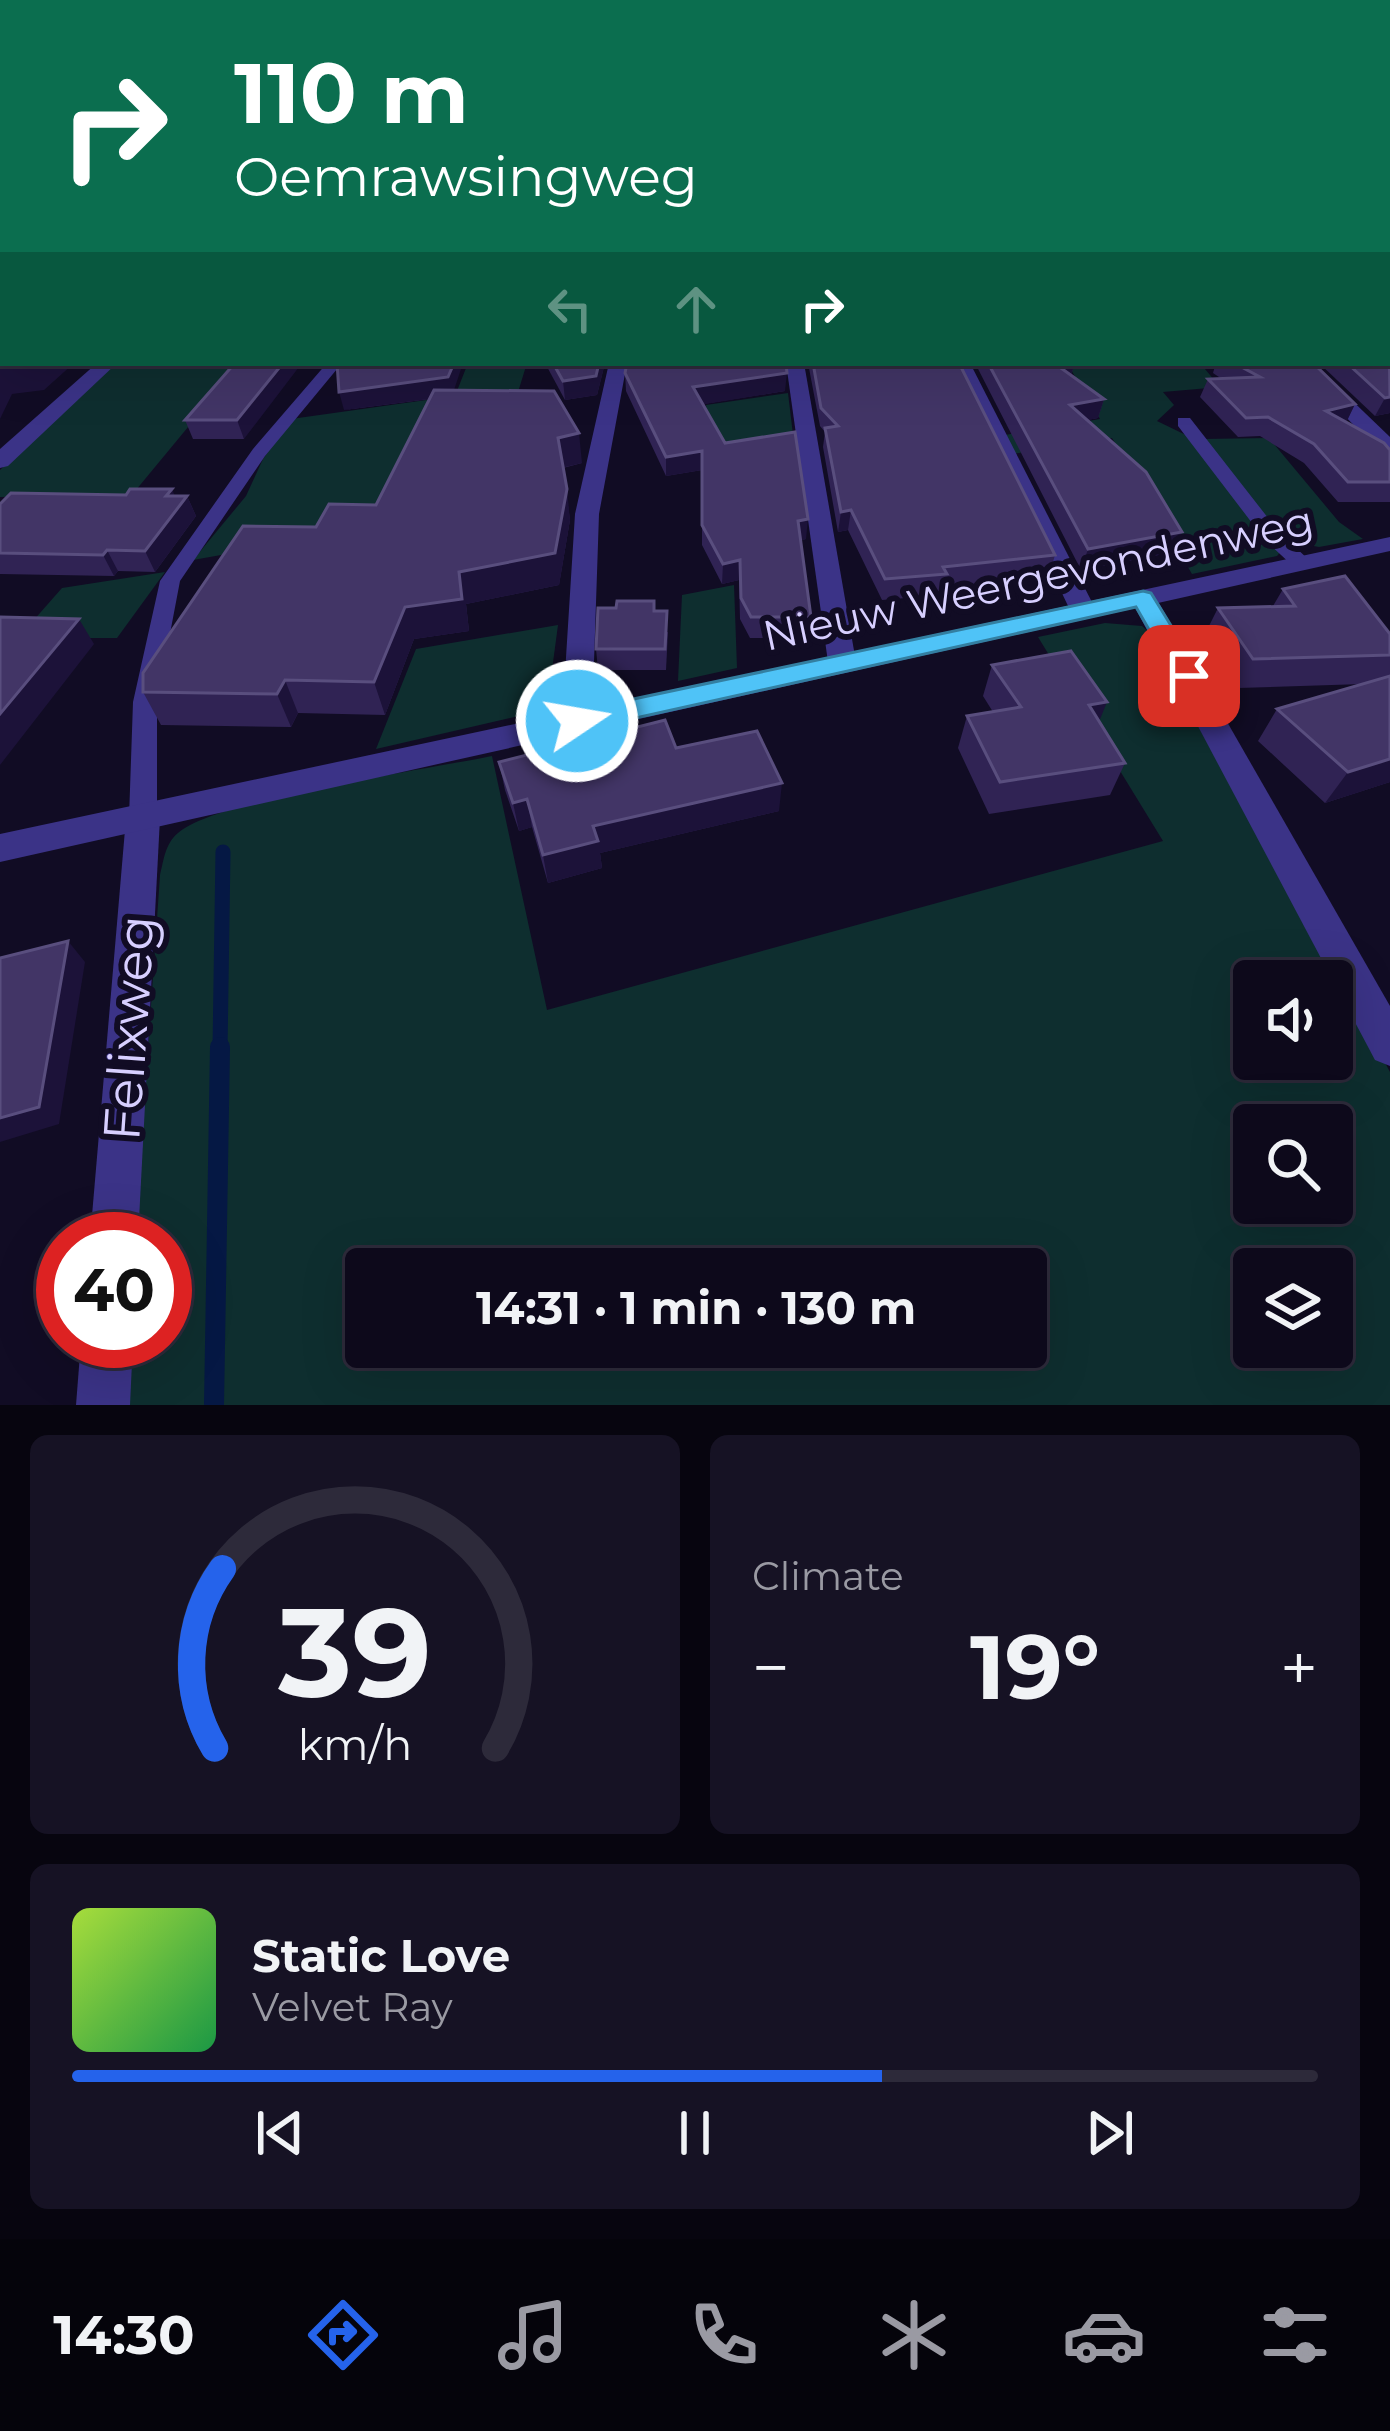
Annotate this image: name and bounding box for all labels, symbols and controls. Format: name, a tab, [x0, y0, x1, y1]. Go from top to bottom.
text: 110 m	[234, 42, 469, 144]
icon: right	[36, 48, 192, 204]
text: Oemrawsingweg	[234, 144, 698, 210]
icon: left	[537, 276, 603, 342]
icon: ahead	[663, 276, 729, 342]
icon: right	[789, 276, 855, 342]
street label: Nieuw Weergevondenweg	[758, 494, 1318, 662]
pin	[1138, 625, 1240, 727]
icon: arrive	[1156, 643, 1222, 709]
position arrow	[514, 658, 640, 784]
street label: Felixweg	[90, 913, 168, 1143]
map controls	[1233, 960, 1353, 1368]
button: sound	[1233, 960, 1353, 1080]
button: search	[1233, 1104, 1353, 1224]
speed limit sign: 40	[36, 1212, 192, 1368]
button: layers	[1233, 1248, 1353, 1368]
text: 14:31 · 1 min · 130 m	[476, 1280, 916, 1335]
text: Climate	[752, 1552, 904, 1600]
text: 39	[277, 1576, 432, 1728]
text: 19°	[970, 1612, 1100, 1722]
text: −	[752, 1627, 790, 1708]
text: +	[1280, 1627, 1318, 1708]
text: km/h	[298, 1717, 412, 1770]
text: Static Love	[252, 1928, 510, 1983]
text: Velvet Ray	[252, 1983, 453, 2031]
icon: previous	[247, 2100, 313, 2166]
icon: pause	[662, 2100, 728, 2166]
icon: next	[1077, 2100, 1143, 2166]
icon: directions	[301, 2293, 385, 2377]
icon: music	[491, 2293, 575, 2377]
icon: phone	[682, 2293, 766, 2377]
icon: climate	[872, 2293, 956, 2377]
icon: car	[1062, 2293, 1146, 2377]
icon: filters	[1253, 2293, 1337, 2377]
text: 14:30	[53, 2302, 195, 2368]

